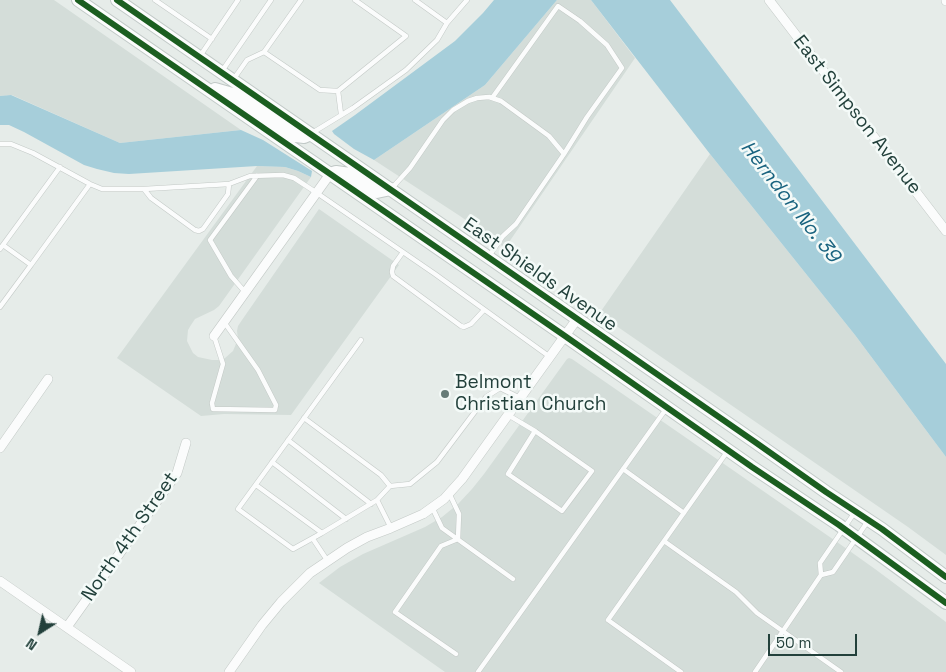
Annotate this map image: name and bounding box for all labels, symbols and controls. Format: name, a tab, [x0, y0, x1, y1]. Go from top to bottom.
street label: East Simpson Avenue	[788, 31, 926, 199]
water label: Herndon No. 39	[735, 137, 845, 267]
street label: East Shields Avenue	[458, 213, 622, 337]
place label: Belmont Christian Church	[455, 372, 606, 416]
marker: Belmont Christian Church	[439, 388, 451, 400]
street label: North 4th Street	[77, 468, 183, 606]
north arrow	[15, 607, 65, 657]
scale bar	[771, 624, 860, 656]
text: 50 m	[776, 633, 811, 652]
text: N	[22, 634, 40, 654]

